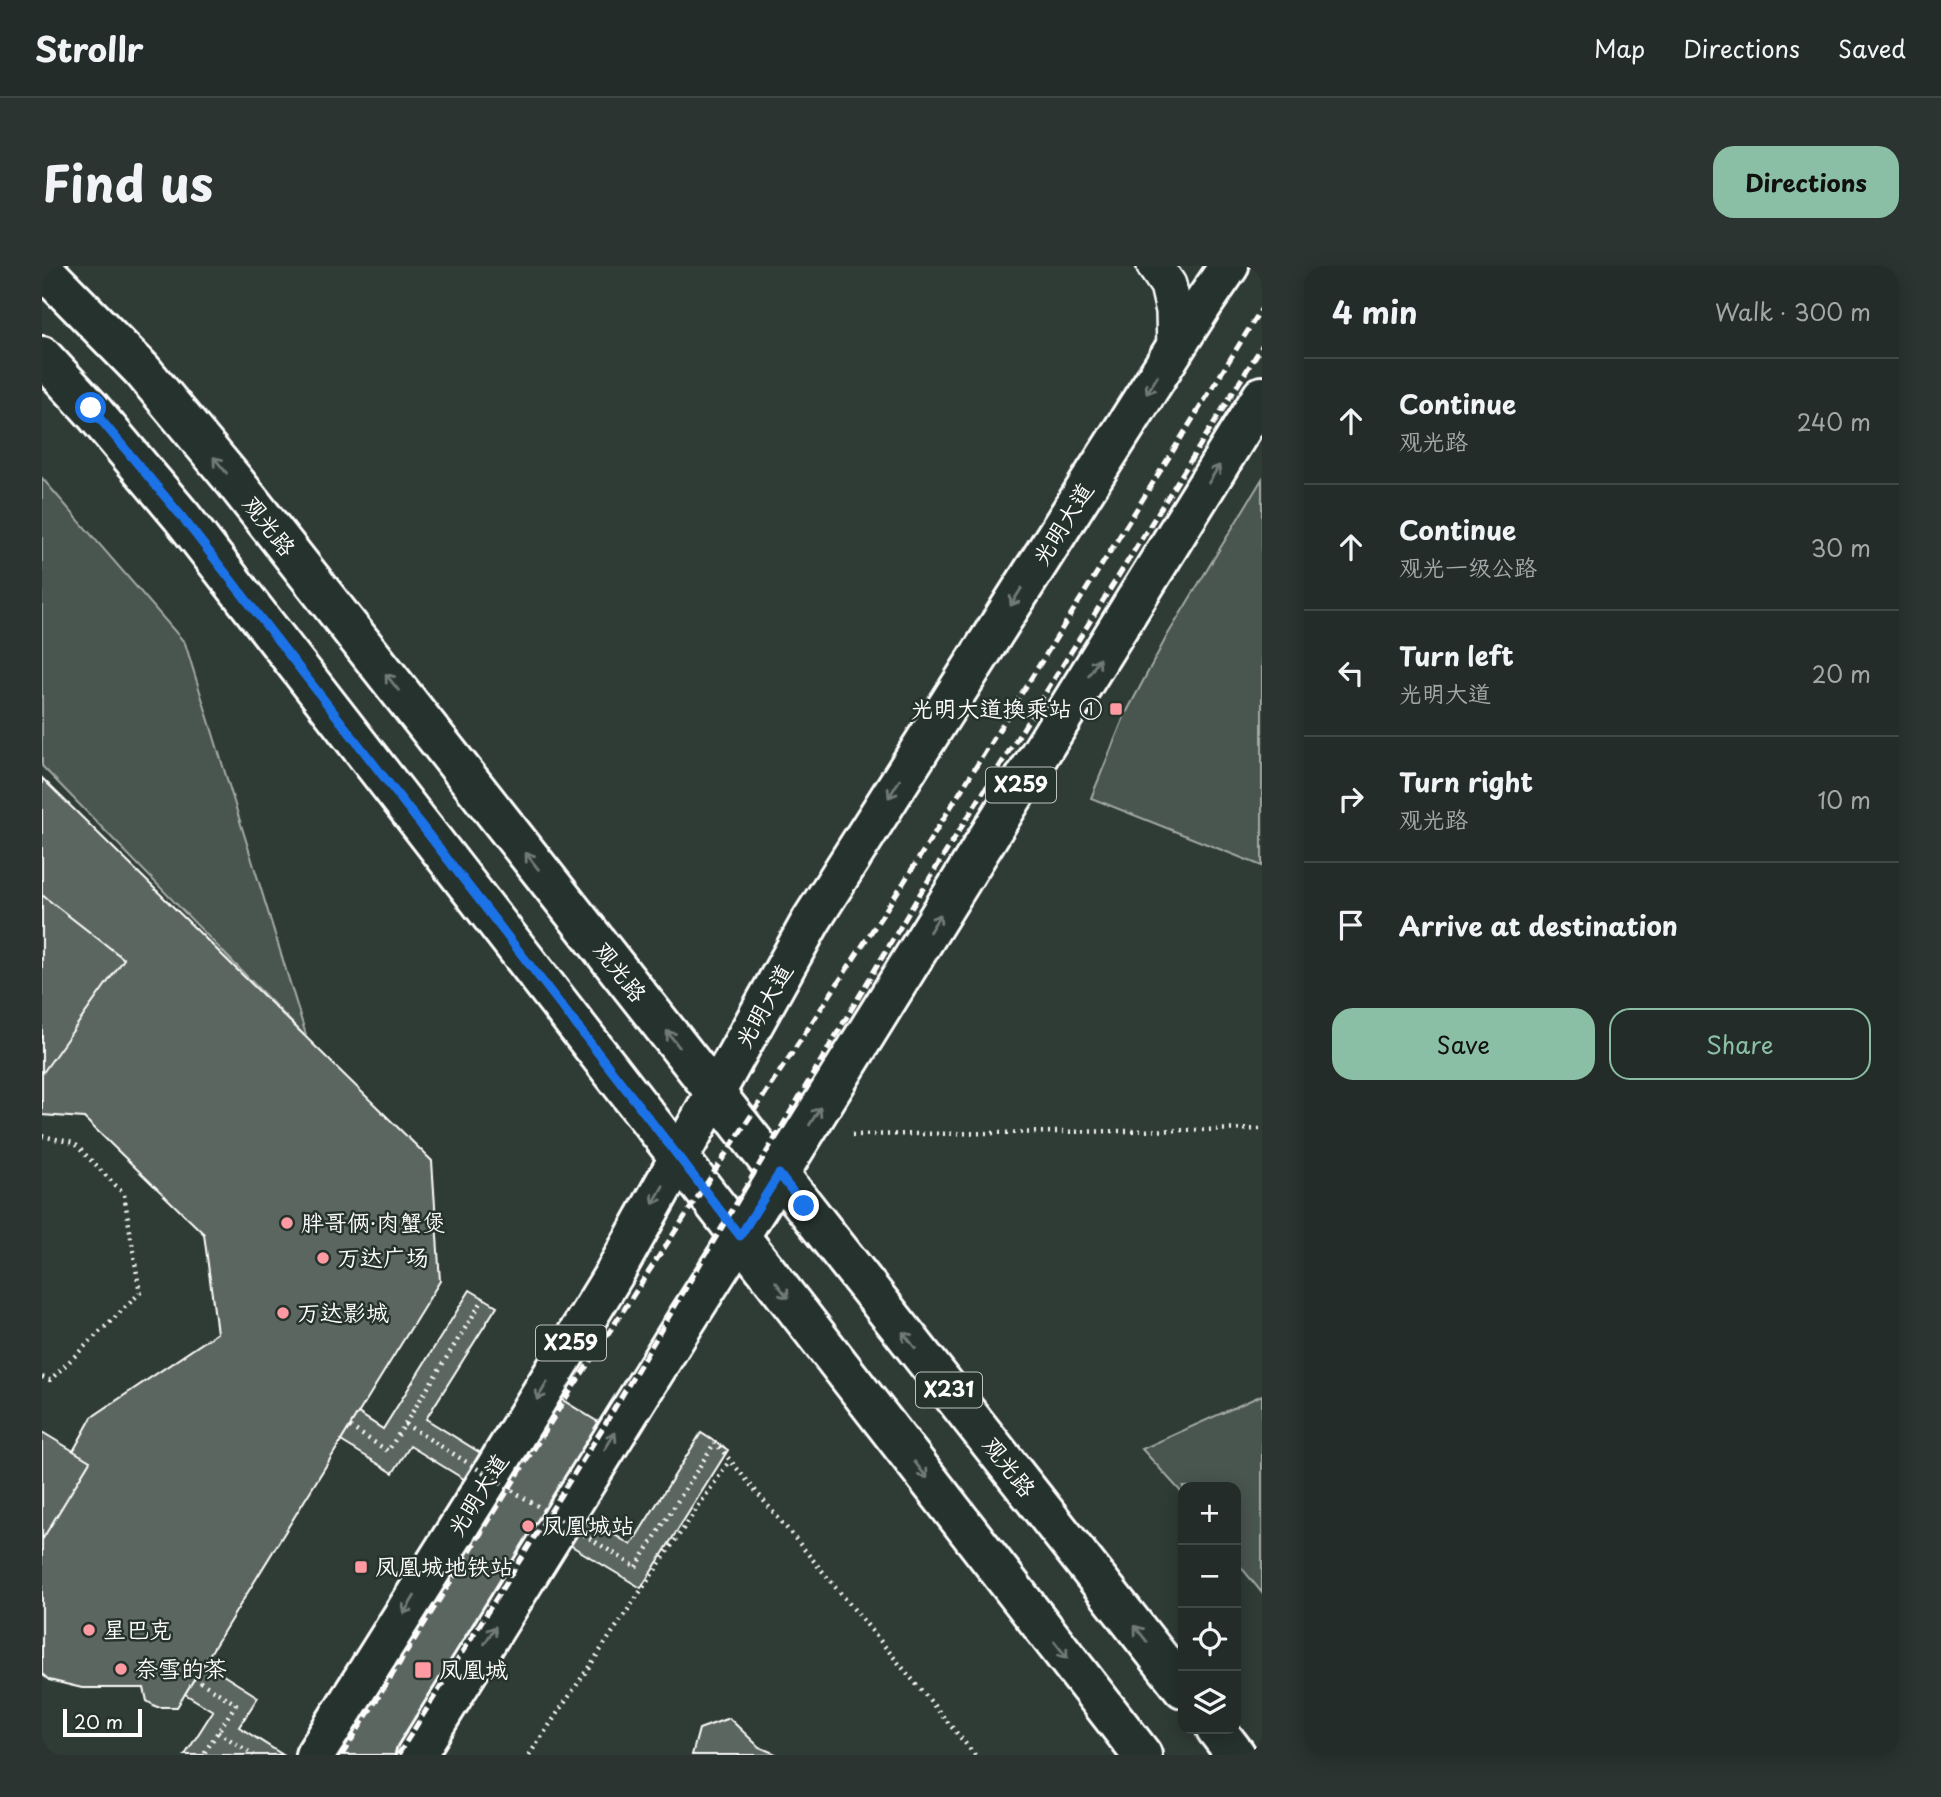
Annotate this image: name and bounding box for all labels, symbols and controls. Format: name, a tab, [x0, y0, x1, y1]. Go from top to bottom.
text: Strollr	[35, 23, 144, 73]
text: Map	[1594, 30, 1645, 66]
text: Directions	[1683, 30, 1800, 66]
text: Saved	[1838, 30, 1906, 66]
text: Find us	[42, 145, 213, 219]
button: Directions	[1713, 146, 1899, 218]
text: 4 min	[1332, 289, 1418, 334]
text: Walk · 300 m	[1715, 294, 1871, 329]
one-way arrow	[1144, 374, 1158, 394]
text: Continue	[1399, 384, 1516, 423]
route start	[75, 392, 106, 423]
icon: ahead	[1332, 402, 1370, 440]
text: 240 m	[1797, 404, 1871, 439]
text: 观光路	[1399, 423, 1468, 458]
one-way arrow	[212, 456, 228, 474]
one-way arrow	[1207, 464, 1221, 484]
street label: 光明大道	[1023, 475, 1101, 571]
street label: 观光路	[235, 487, 305, 563]
text: Continue	[1399, 510, 1516, 549]
icon: ahead	[1332, 528, 1370, 566]
text: 30 m	[1810, 530, 1871, 565]
text: 观光一级公路	[1399, 549, 1537, 584]
one-way arrow	[1009, 587, 1023, 607]
text: Turn left	[1399, 636, 1514, 675]
icon: left	[1332, 654, 1370, 692]
text: 20 m	[1812, 656, 1871, 691]
one-way arrow	[1087, 658, 1101, 678]
one-way arrow	[384, 673, 399, 691]
text: 光明大道	[1399, 675, 1491, 710]
place label: 光明大道换乘站 ①	[911, 690, 1102, 725]
marker: 光明大道换乘站 ①	[1108, 701, 1124, 717]
text: Turn right	[1399, 762, 1533, 801]
road number: X259	[986, 768, 1056, 802]
one-way arrow	[887, 779, 901, 799]
icon: right	[1332, 780, 1370, 818]
text: 10 m	[1817, 782, 1871, 817]
text: 观光路	[1399, 801, 1468, 836]
one-way arrow	[525, 852, 540, 870]
icon: arrive	[1332, 906, 1370, 944]
text: Arrive at destination	[1399, 906, 1678, 945]
one-way arrow	[928, 913, 942, 933]
street label: 观光路	[586, 933, 656, 1009]
street label: 光明大道	[725, 957, 800, 1054]
button: Save	[1332, 1008, 1595, 1080]
button: Share	[1609, 1008, 1871, 1080]
one-way arrow	[665, 1031, 681, 1049]
one-way arrow	[809, 1107, 823, 1127]
one-way arrow	[651, 1184, 664, 1205]
route end	[788, 1190, 819, 1221]
place label: 胖哥俩·肉蟹煲	[301, 1204, 446, 1239]
marker: 胖哥俩·肉蟹煲	[279, 1215, 295, 1231]
place label: 万达广场	[337, 1239, 429, 1274]
marker: 万达广场	[315, 1250, 331, 1266]
one-way arrow	[774, 1281, 789, 1299]
place label: 万达影城	[297, 1294, 389, 1329]
marker: 万达影城	[275, 1305, 291, 1321]
road number: X259	[536, 1326, 606, 1360]
one-way arrow	[902, 1331, 917, 1349]
road number: X231	[916, 1372, 982, 1408]
one-way arrow	[535, 1380, 549, 1400]
street label: 观光路	[975, 1428, 1045, 1504]
one-way arrow	[604, 1432, 618, 1452]
street label: 光明大道	[438, 1446, 516, 1542]
one-way arrow	[914, 1460, 929, 1479]
map controls	[1178, 1482, 1241, 1734]
button: +	[1178, 1482, 1241, 1545]
place label: 凤凰城站	[542, 1507, 634, 1542]
marker: 凤凰城站	[520, 1518, 536, 1534]
button: −	[1178, 1545, 1241, 1608]
place label: 凤凰城地铁站	[375, 1548, 513, 1583]
marker: 凤凰城地铁站	[353, 1559, 369, 1575]
one-way arrow	[402, 1595, 417, 1614]
button: locate	[1178, 1608, 1241, 1671]
place label: 星巴克	[103, 1611, 172, 1646]
marker: 星巴克	[81, 1622, 97, 1638]
one-way arrow	[484, 1625, 498, 1645]
one-way arrow	[1134, 1625, 1149, 1644]
one-way arrow	[1053, 1640, 1068, 1659]
place label: 奈雪的茶	[135, 1650, 227, 1685]
place label: 凤凰城	[439, 1651, 508, 1686]
marker: 凤凰城	[413, 1660, 433, 1680]
marker: 奈雪的茶	[113, 1661, 129, 1677]
button: layers	[1178, 1671, 1241, 1734]
scale bar	[63, 1706, 142, 1738]
text: 20 m	[74, 1707, 123, 1735]

